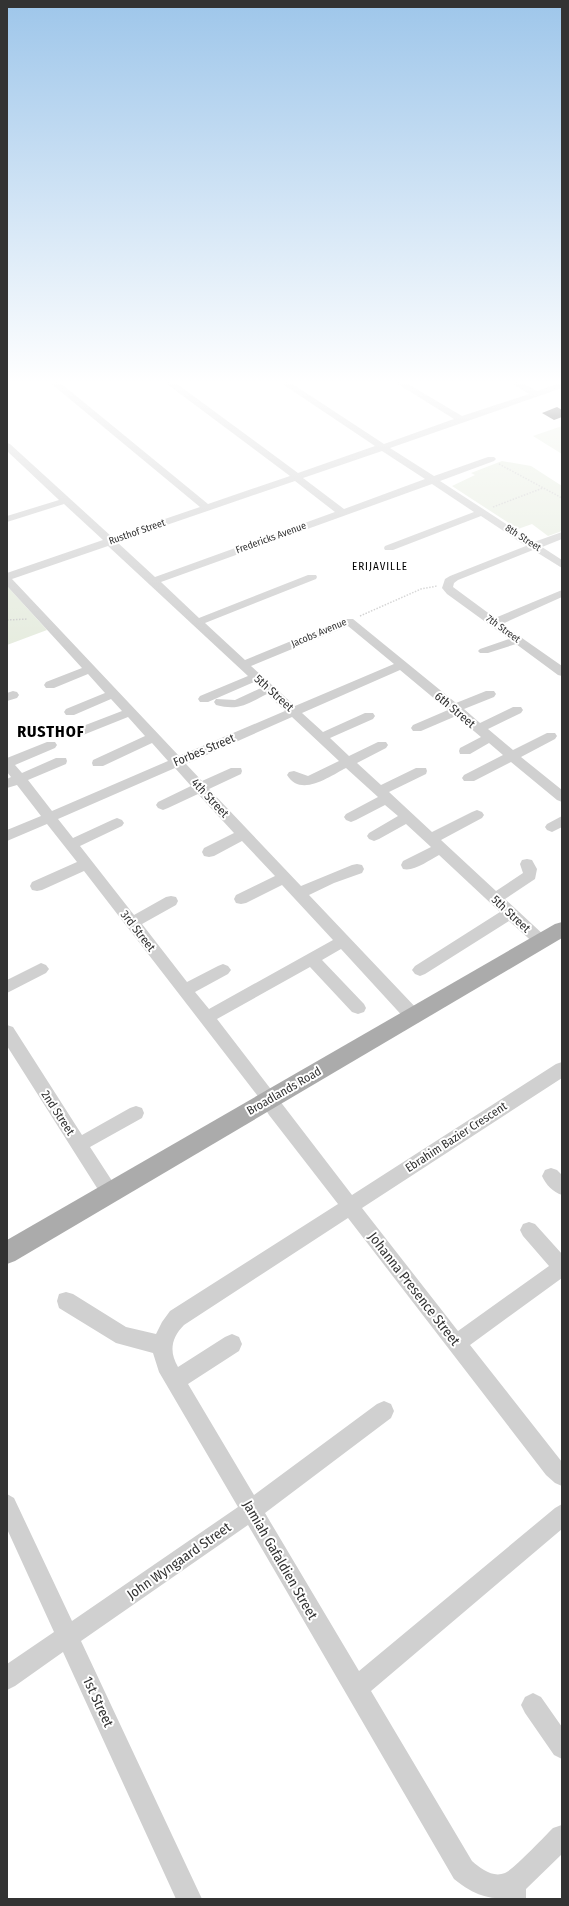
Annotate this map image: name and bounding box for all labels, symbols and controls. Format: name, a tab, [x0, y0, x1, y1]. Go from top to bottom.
street label: Rusthof Street	[107, 517, 167, 547]
street label: Fredericks Avenue	[234, 520, 308, 556]
street label: 8th Street	[503, 522, 544, 554]
district label: ERIJAVILLE	[352, 560, 408, 573]
street label: 7th Street	[483, 613, 523, 646]
street label: Jacobs Avenue	[290, 616, 349, 650]
street label: 5th Street	[251, 672, 297, 714]
street label: 6th Street	[432, 689, 478, 731]
district label: RUSTHOF	[17, 722, 85, 741]
street label: Forbes Street	[171, 731, 237, 769]
street label: 4th Street	[188, 776, 232, 821]
street label: 5th Street	[489, 893, 533, 936]
street label: 3rd Street	[118, 908, 158, 954]
street label: Broadlands Road	[244, 1064, 324, 1118]
street label: 2nd Street	[38, 1088, 78, 1138]
street label: Ebrahim Bazier Crescent	[403, 1099, 509, 1175]
street label: Johanna Presence Street	[364, 1229, 464, 1349]
street label: Jamiah Gafaldien Street	[239, 1497, 321, 1623]
street label: John Wyngaard Street	[124, 1519, 235, 1603]
street label: 1st Street	[79, 1674, 117, 1730]

